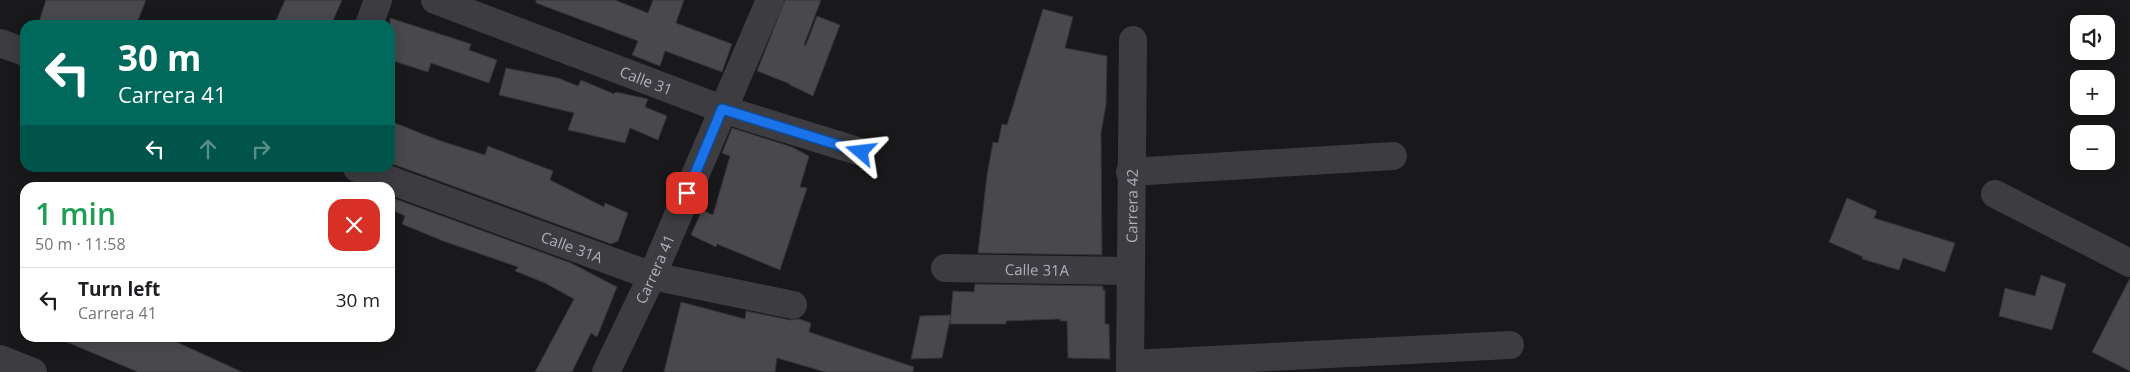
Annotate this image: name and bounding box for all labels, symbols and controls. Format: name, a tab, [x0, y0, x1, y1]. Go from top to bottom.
map controls	[2070, 15, 2115, 170]
button: sound	[2070, 15, 2115, 60]
text: 30 m	[118, 34, 201, 81]
icon: left	[35, 40, 100, 105]
street label: Calle 31	[617, 61, 675, 99]
button: +	[2070, 70, 2115, 115]
text: Carrera 41	[118, 79, 227, 109]
position arrow	[834, 125, 886, 177]
button: −	[2070, 125, 2115, 170]
icon: left	[141, 135, 169, 163]
icon: ahead	[194, 135, 222, 163]
icon: right	[247, 135, 275, 163]
street label: Carrera 42	[1121, 169, 1142, 243]
pin	[666, 172, 708, 214]
icon: arrive	[673, 179, 701, 207]
text: 1 min	[35, 193, 116, 234]
button: close	[328, 199, 380, 251]
street label: Calle 31A	[538, 226, 606, 267]
street label: Carrera 41	[630, 231, 679, 307]
text: 50 m · 11:58	[35, 233, 126, 255]
street label: Calle 31A	[1005, 259, 1070, 280]
text: Turn left	[78, 276, 160, 302]
icon: left	[35, 286, 63, 314]
text: 30 m	[336, 287, 380, 313]
text: Carrera 41	[78, 302, 157, 324]

